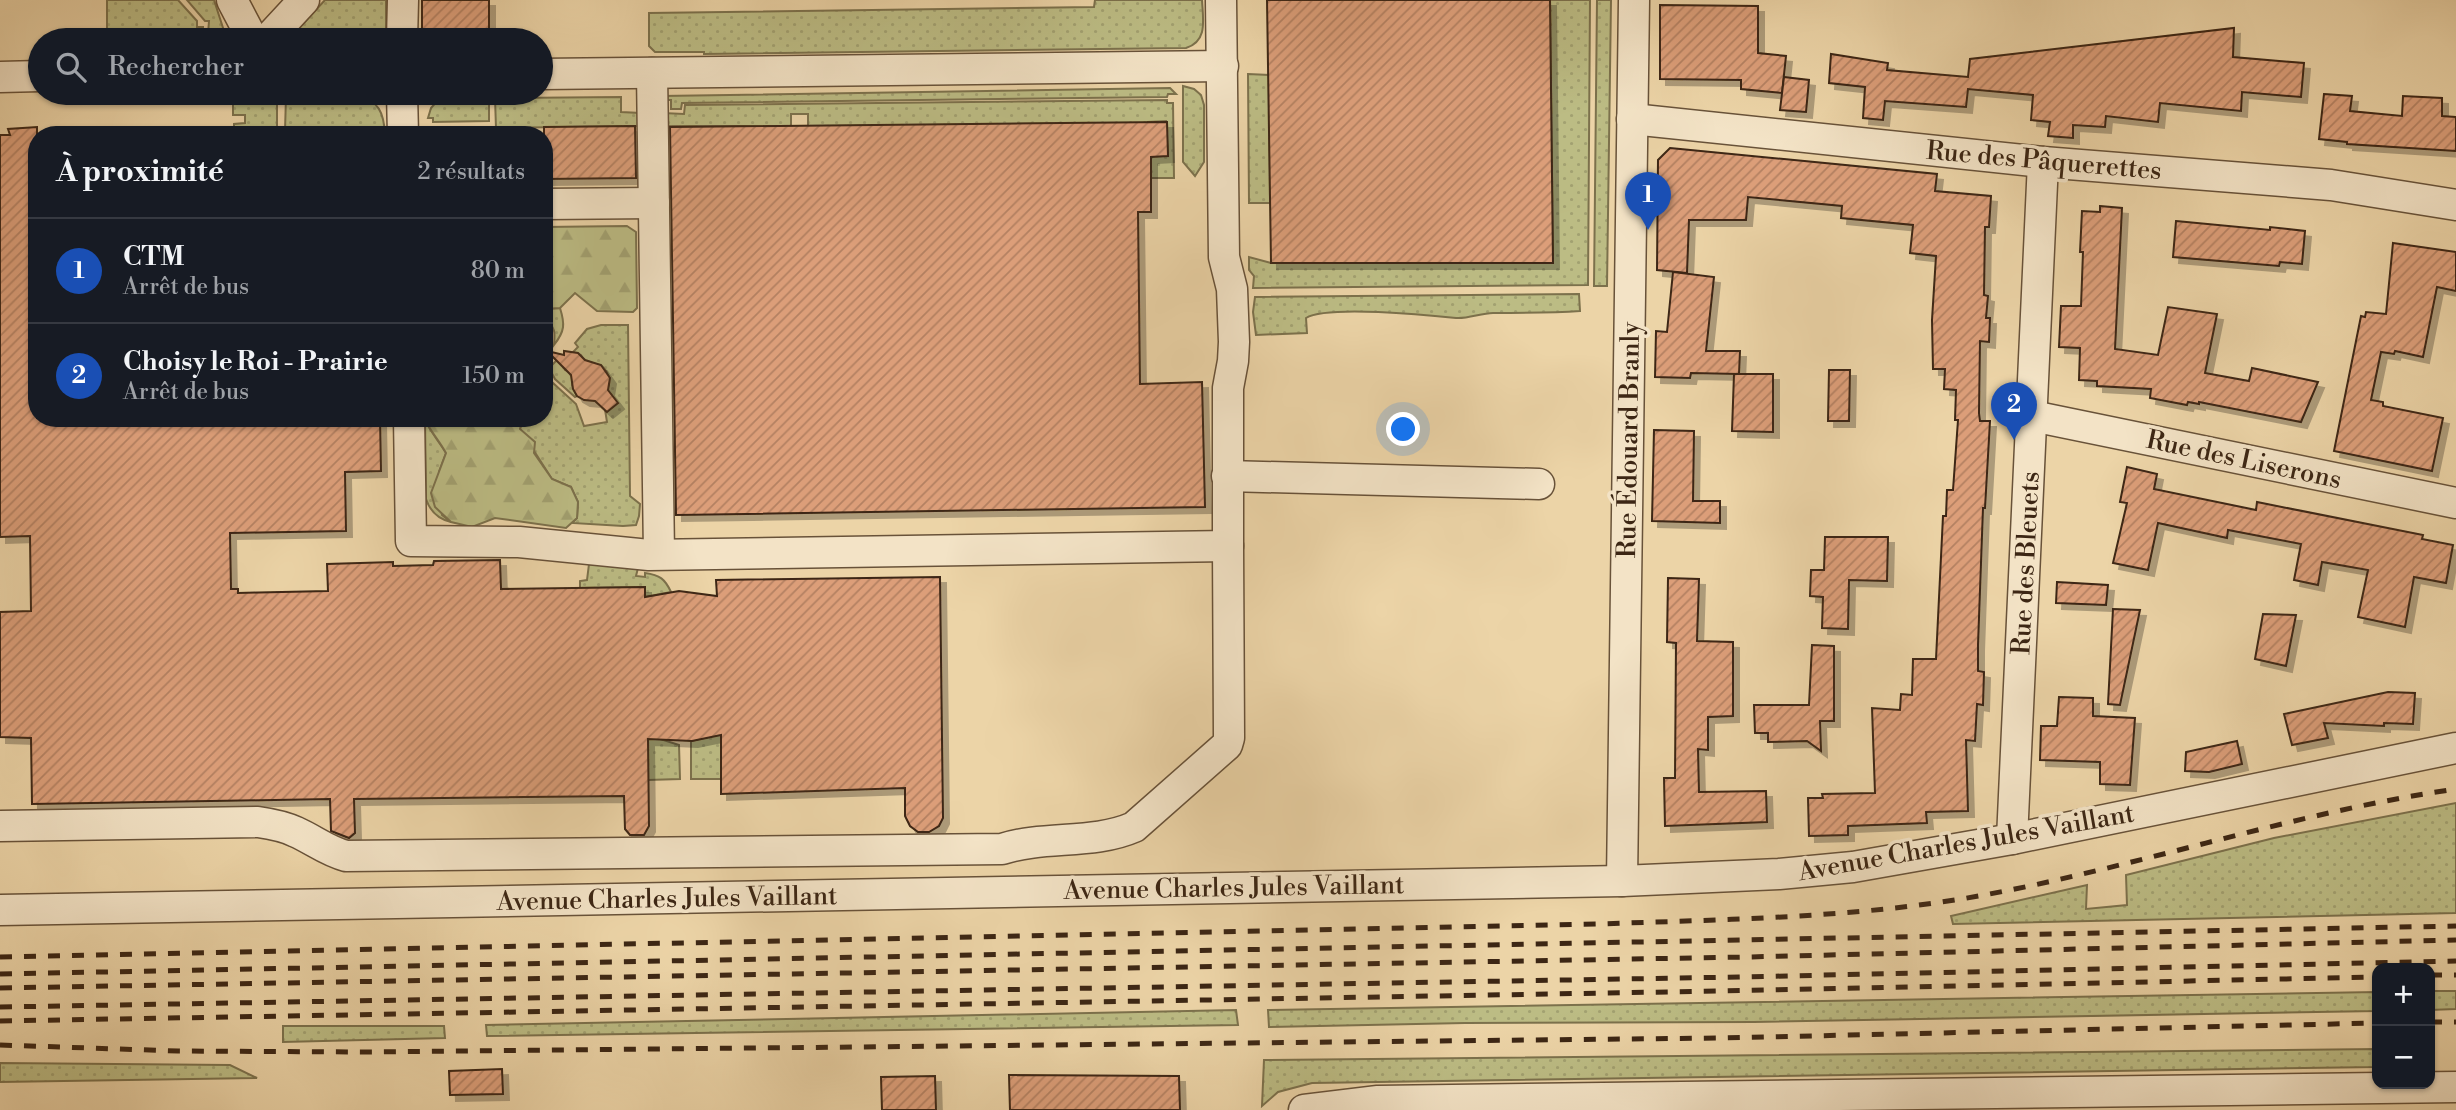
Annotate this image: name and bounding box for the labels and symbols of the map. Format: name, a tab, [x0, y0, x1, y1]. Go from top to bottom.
street label: Rue des Pâquerettes	[1925, 135, 2163, 187]
pin: 1	[1625, 172, 1671, 230]
street label: Rue Édouard Branly	[1609, 321, 1647, 558]
pin: 2	[1991, 382, 2037, 440]
your location	[1386, 412, 1420, 446]
street label: Rue des Liserons	[2143, 424, 2344, 496]
street label: Rue des Bleuets	[2005, 471, 2047, 656]
street label: Avenue Charles Jules Vaillant	[1795, 798, 2137, 889]
street label: Avenue Charles Jules Vaillant	[1062, 869, 1405, 907]
street label: Avenue Charles Jules Vaillant	[495, 880, 838, 918]

